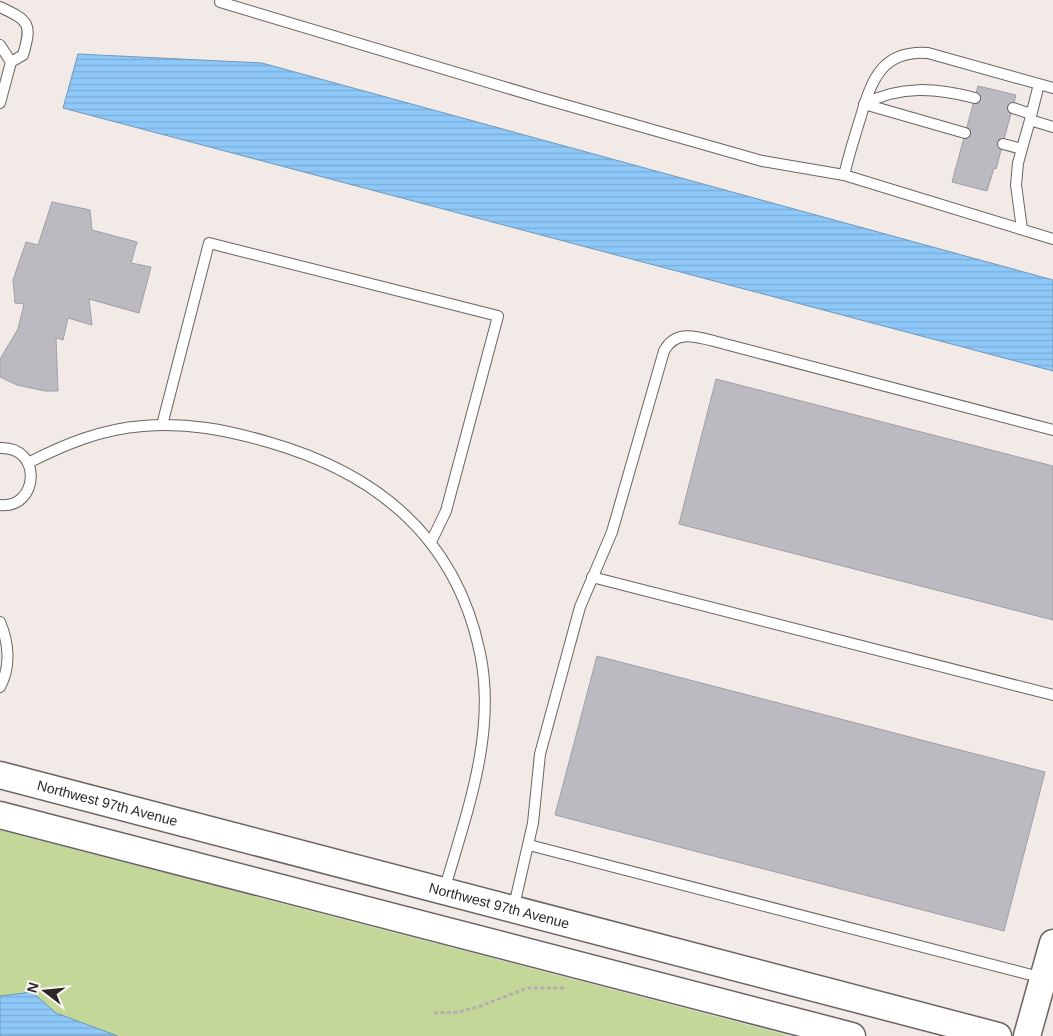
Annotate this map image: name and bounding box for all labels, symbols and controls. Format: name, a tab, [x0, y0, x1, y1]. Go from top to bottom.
street label: Northwest 97th Avenue	[35, 777, 180, 829]
street label: Northwest 97th Avenue	[427, 880, 571, 932]
north arrow	[20, 966, 70, 1016]
text: N	[23, 980, 42, 994]

